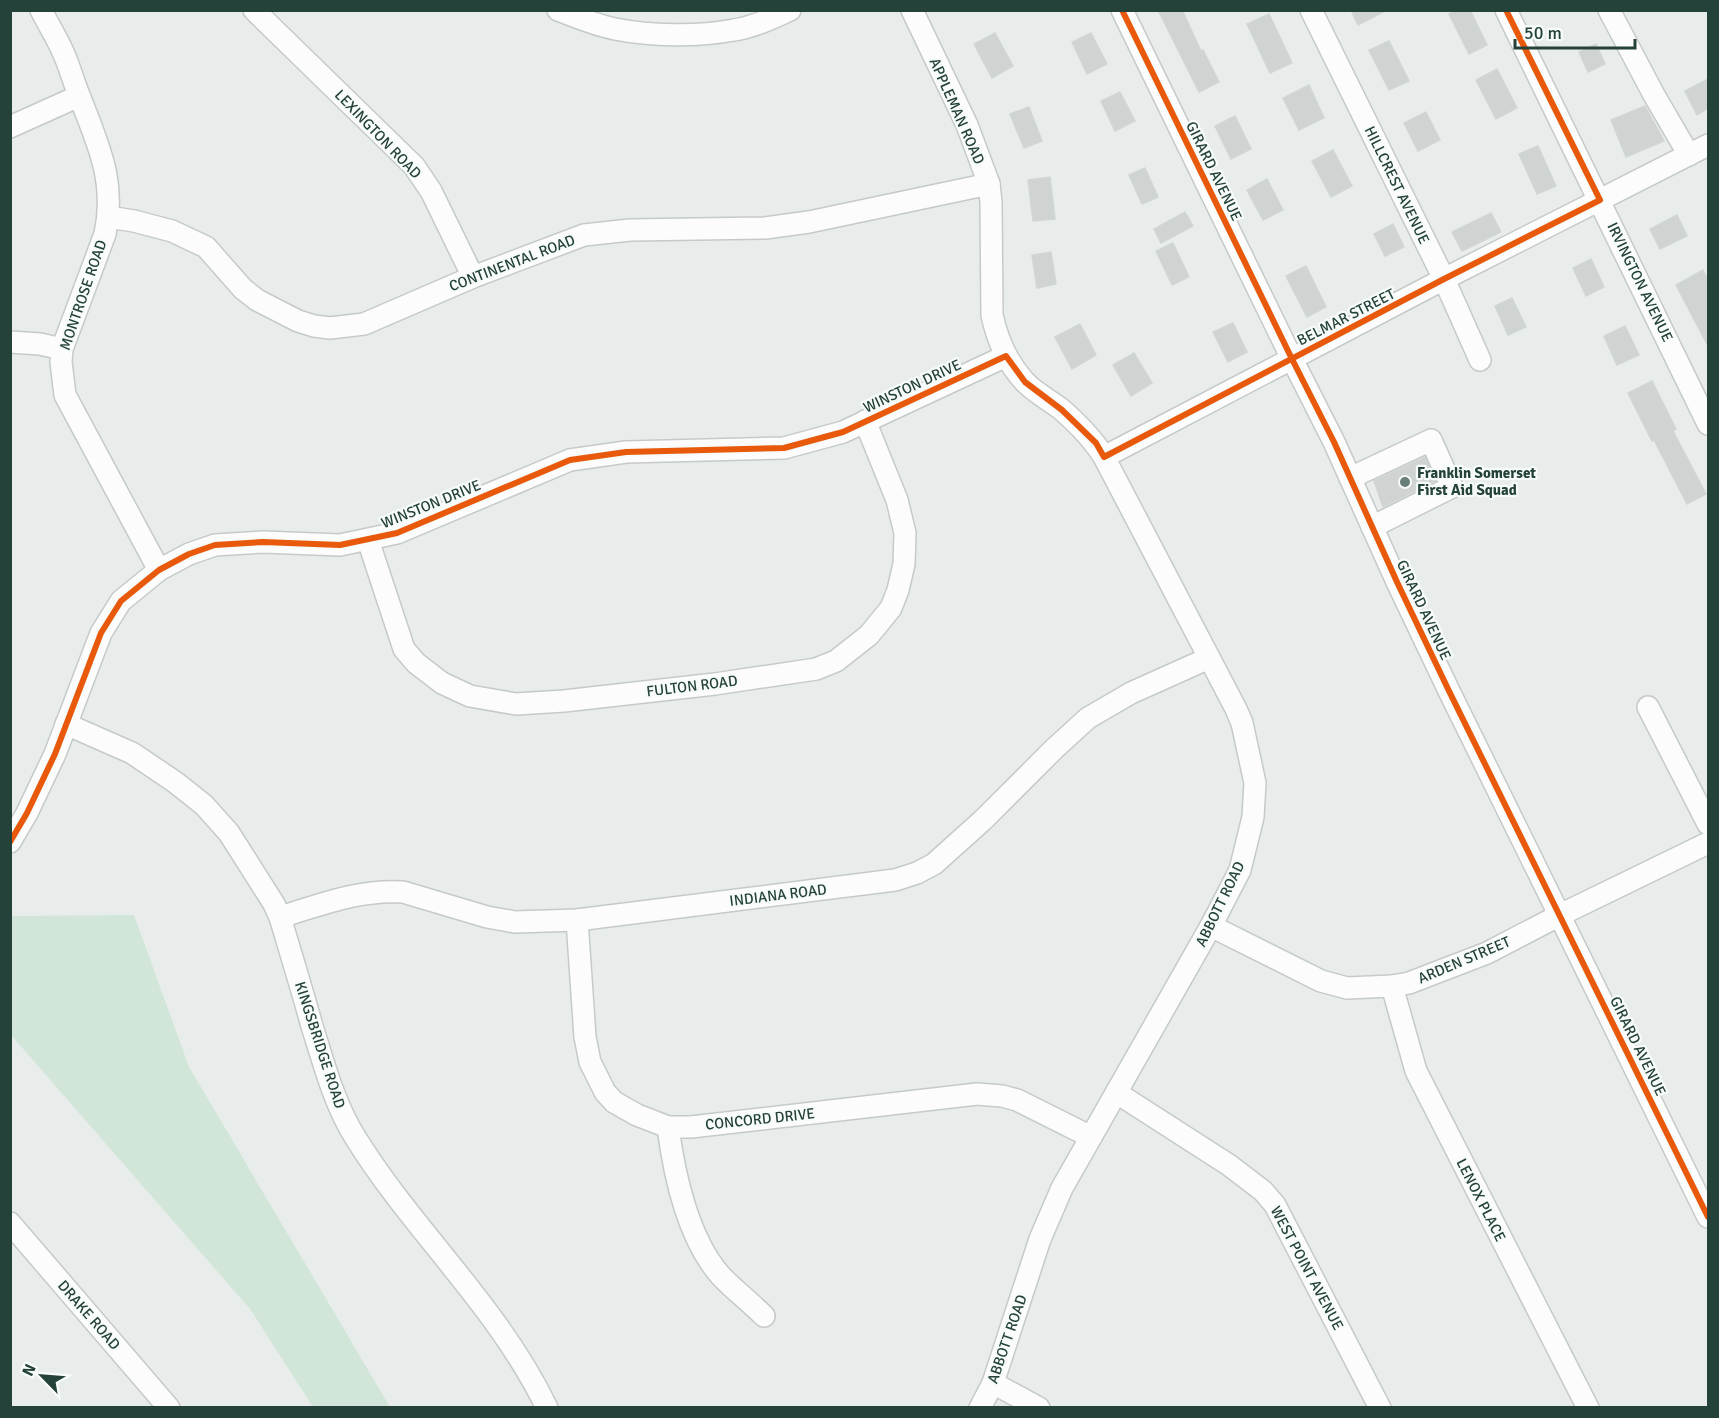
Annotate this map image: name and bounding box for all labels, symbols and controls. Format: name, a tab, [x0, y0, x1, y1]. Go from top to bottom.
scale bar	[1515, 12, 1635, 50]
text: 50 m	[1524, 22, 1562, 44]
street label: APPLEMAN ROAD	[925, 55, 989, 167]
street label: LEXINGTON ROAD	[331, 86, 425, 182]
street label: GIRARD AVENUE	[1182, 118, 1246, 224]
street label: HILLCREST AVENUE	[1361, 123, 1433, 247]
street label: IRVINGTON AVENUE	[1603, 219, 1677, 345]
street label: CONTINENTAL ROAD	[446, 231, 578, 295]
street label: MONTROSE ROAD	[56, 237, 110, 353]
street label: BELMAR STREET	[1294, 284, 1399, 349]
street label: WINSTON DRIVE	[860, 355, 964, 417]
place label: Franklin Somerset First Aid Squad	[1417, 464, 1536, 499]
marker: Franklin Somerset First Aid Squad	[1398, 475, 1412, 489]
street label: WINSTON DRIVE	[379, 476, 483, 532]
street label: GIRARD AVENUE	[1393, 557, 1455, 663]
street label: FULTON ROAD	[645, 671, 739, 701]
street label: ABBOTT ROAD	[1192, 858, 1248, 950]
street label: INDIANA ROAD	[728, 880, 828, 910]
street label: ARDEN STREET	[1415, 932, 1513, 988]
street label: KINGSBRIDGE ROAD	[291, 979, 349, 1111]
street label: GIRARD AVENUE	[1606, 993, 1670, 1099]
street label: CONCORD DRIVE	[704, 1104, 816, 1134]
street label: LENOX PLACE	[1452, 1155, 1510, 1245]
street label: WEST POINT AVENUE	[1267, 1203, 1347, 1333]
street label: DRAKE ROAD	[54, 1277, 124, 1353]
street label: ABBOTT ROAD	[983, 1292, 1031, 1386]
north arrow	[12, 1346, 72, 1406]
text: N	[18, 1361, 41, 1379]

